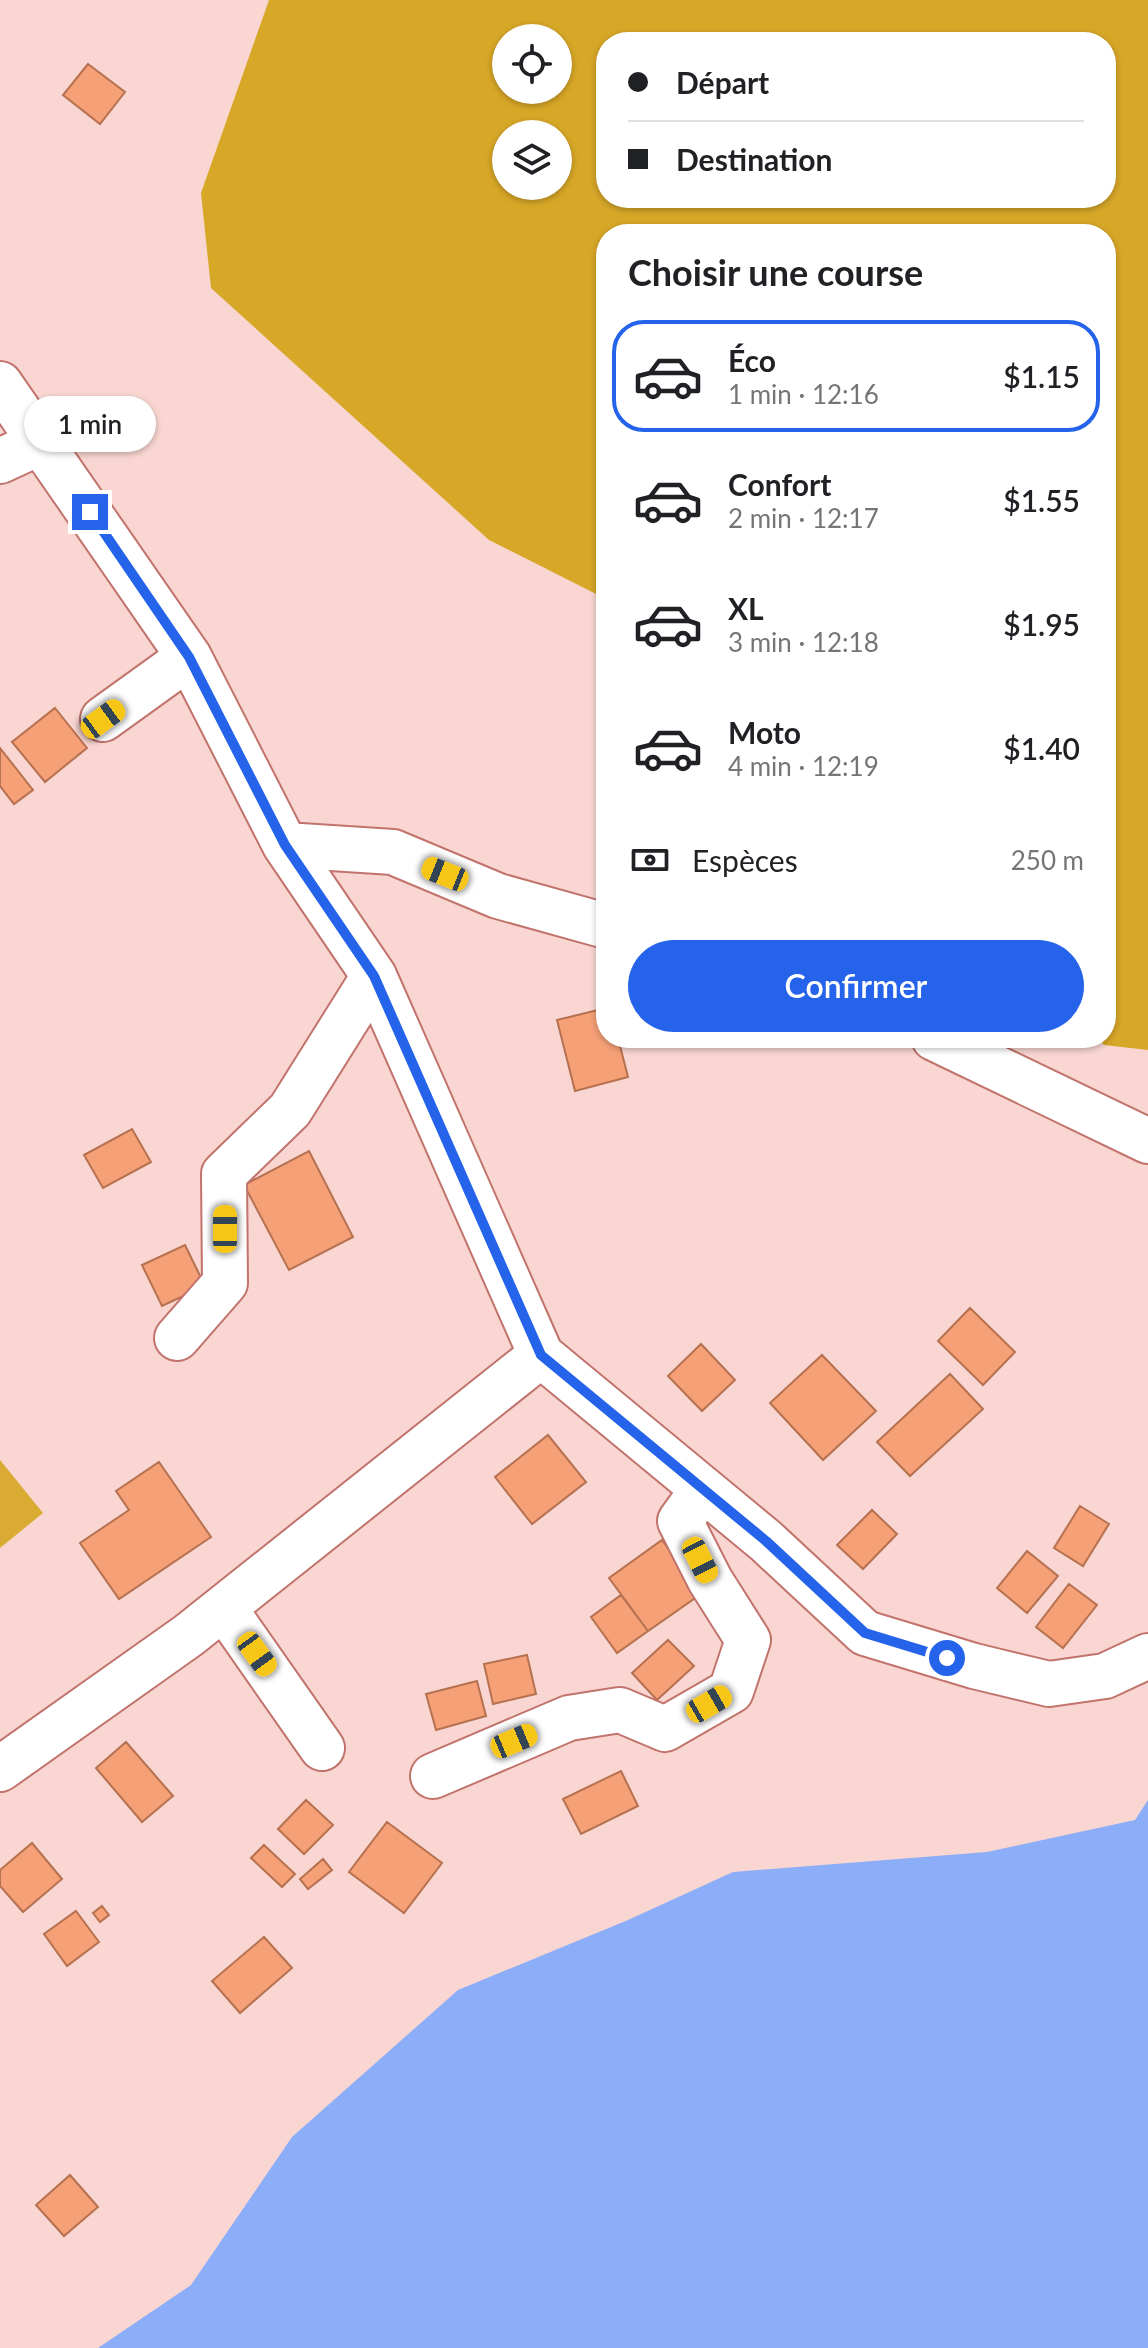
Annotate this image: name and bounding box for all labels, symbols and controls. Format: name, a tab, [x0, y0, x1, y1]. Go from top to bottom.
map controls	[492, 24, 572, 200]
button: locate	[492, 24, 572, 104]
text: Départ	[676, 64, 769, 100]
button: layers	[492, 120, 572, 200]
text: Destination	[676, 141, 833, 177]
text: Choisir une course	[628, 250, 923, 294]
icon: car	[632, 340, 704, 412]
text: Éco	[728, 342, 776, 378]
text: $1.15	[1003, 358, 1080, 394]
text: 1 min · 12:16	[728, 378, 879, 410]
callout: 1 min	[24, 396, 156, 452]
text: 1 min	[58, 408, 122, 440]
icon: car	[632, 464, 704, 536]
text: Confort	[728, 466, 831, 502]
text: $1.55	[1003, 482, 1080, 518]
route end	[72, 494, 108, 530]
text: 2 min · 12:17	[728, 502, 879, 534]
icon: car	[632, 588, 704, 660]
text: XL	[728, 590, 764, 626]
text: $1.95	[1003, 606, 1080, 642]
text: 3 min · 12:18	[728, 626, 879, 658]
car	[77, 695, 129, 743]
icon: car	[632, 712, 704, 784]
text: Moto	[728, 714, 801, 750]
text: $1.40	[1003, 730, 1080, 766]
text: 4 min · 12:19	[728, 750, 879, 782]
icon: cash	[628, 838, 672, 882]
text: Espèces	[692, 842, 798, 878]
text: 250 m	[1011, 844, 1084, 876]
car	[418, 854, 472, 894]
button: Confirmer	[628, 940, 1084, 1032]
car	[213, 1205, 237, 1253]
car	[678, 1533, 722, 1587]
car	[233, 1628, 281, 1680]
route start	[929, 1640, 965, 1676]
car	[682, 1682, 736, 1726]
car	[487, 1721, 541, 1761]

